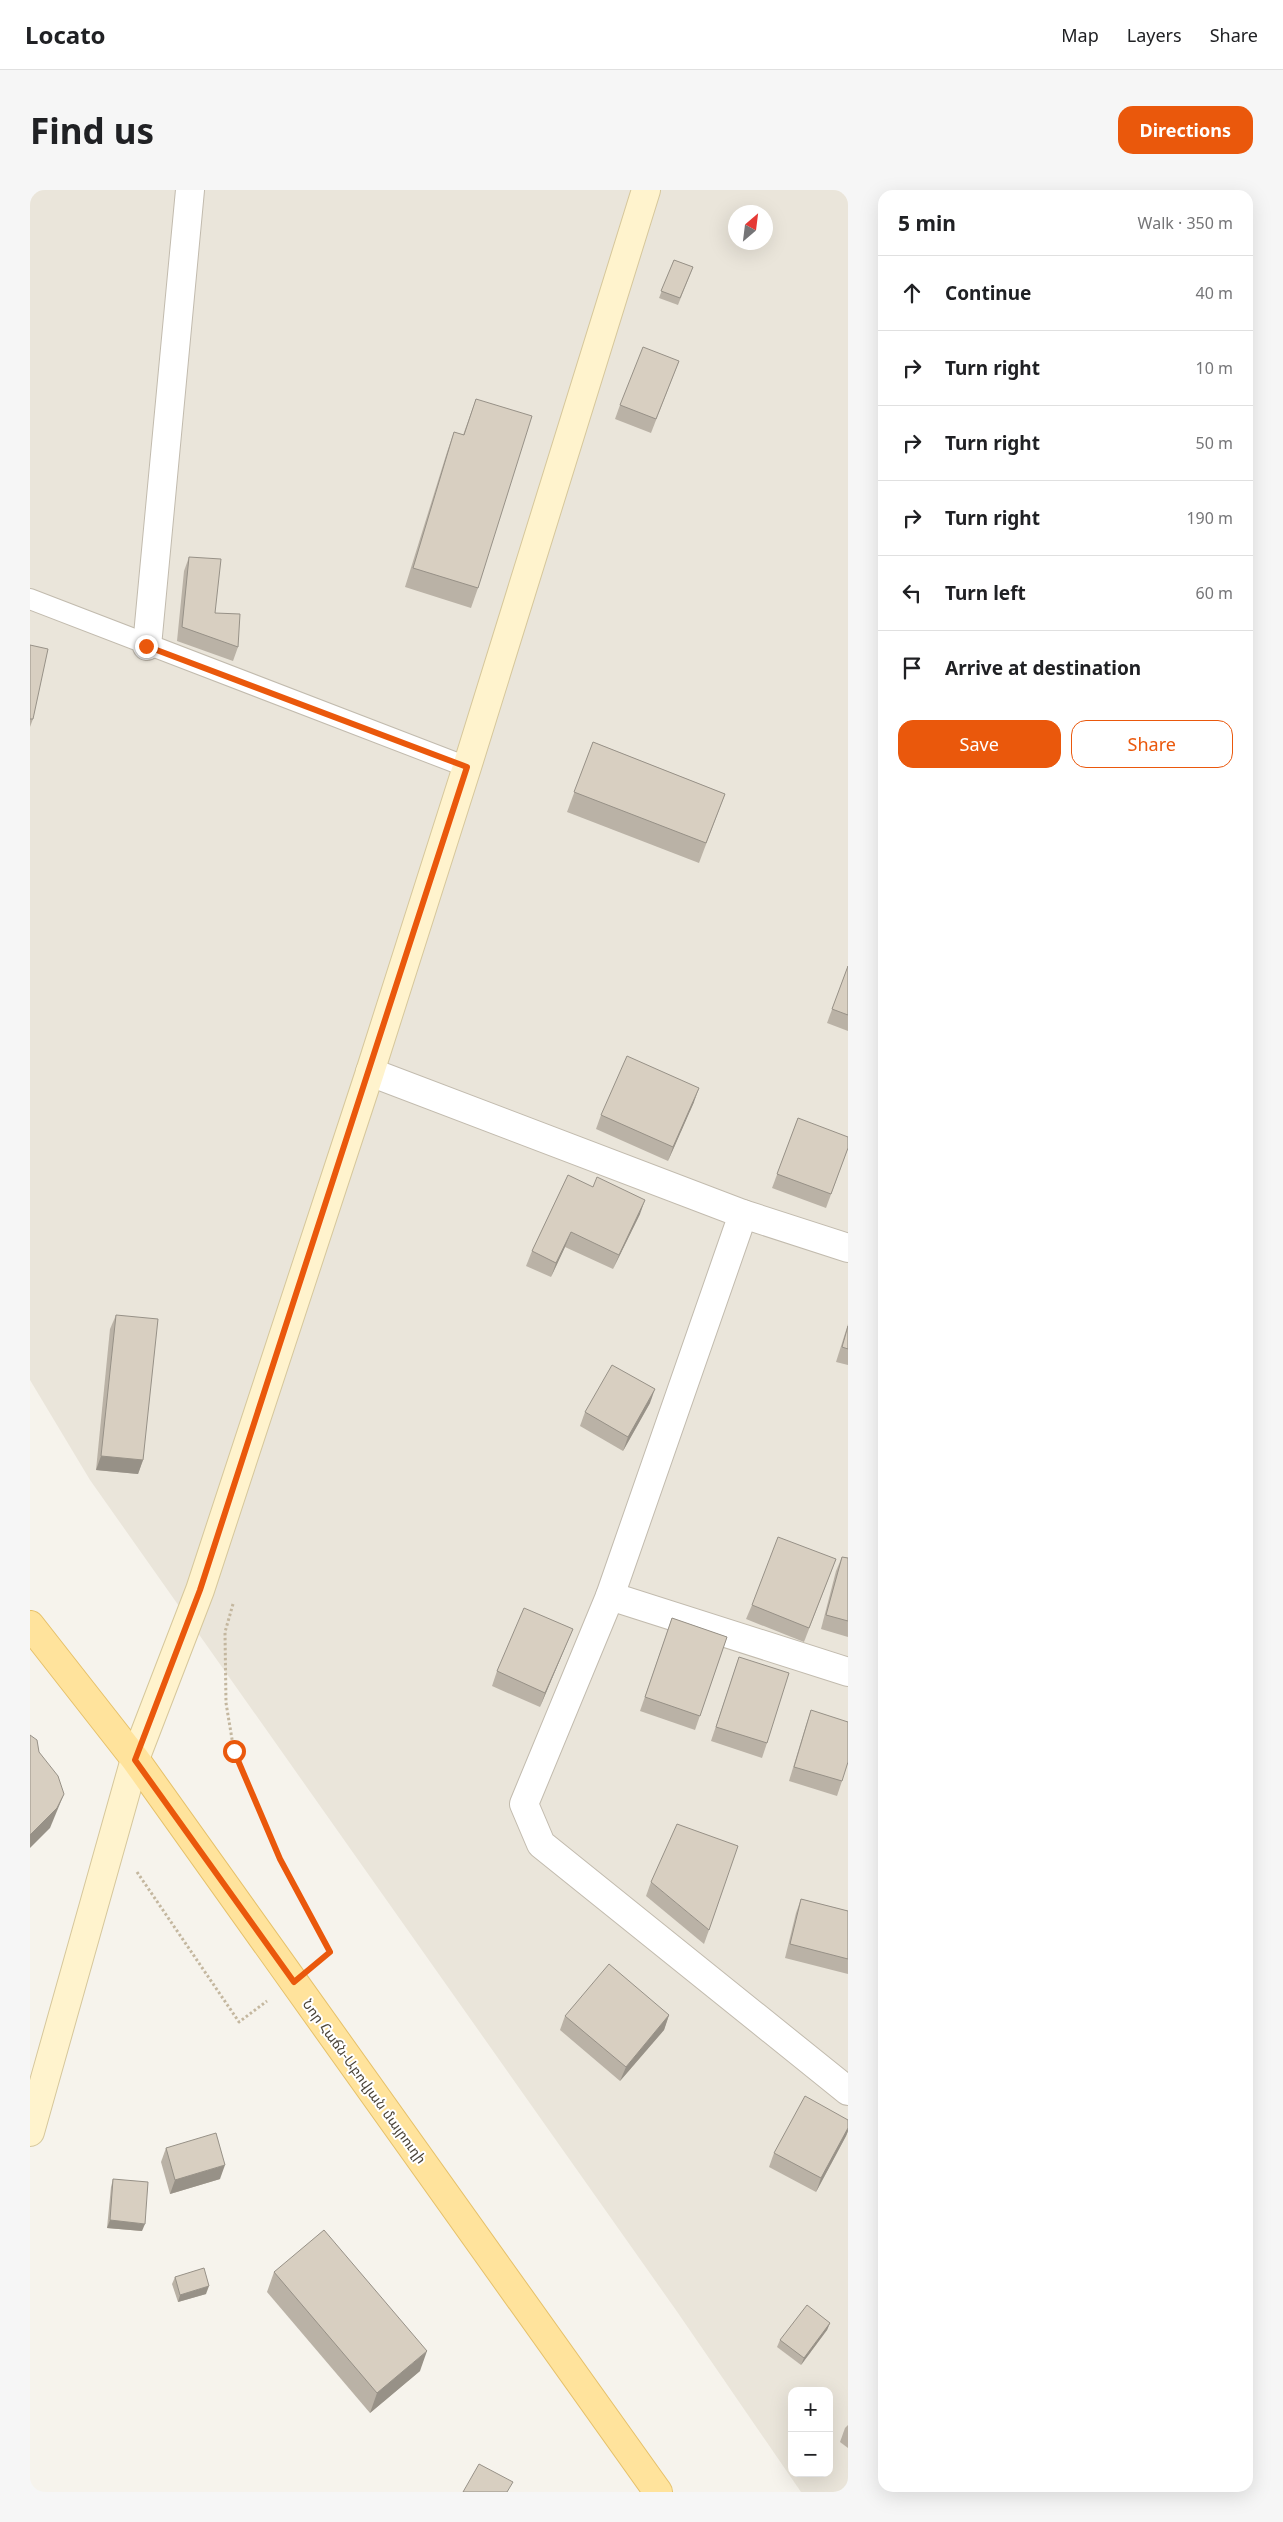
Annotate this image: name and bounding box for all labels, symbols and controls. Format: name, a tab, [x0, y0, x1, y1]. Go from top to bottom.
text: Locato	[25, 18, 106, 51]
text: Map	[1061, 23, 1099, 47]
text: Layers	[1127, 23, 1182, 47]
text: Share	[1210, 23, 1258, 47]
button: Directions	[1118, 106, 1253, 154]
text: Find us	[30, 107, 154, 154]
north arrow	[728, 205, 773, 250]
text: 5 min	[898, 209, 956, 237]
text: Walk · 350 m	[1138, 212, 1233, 234]
icon: ahead	[898, 279, 926, 307]
text: Continue	[945, 280, 1031, 306]
text: 40 m	[1196, 282, 1233, 304]
icon: right	[898, 354, 926, 382]
text: Turn right	[945, 355, 1040, 381]
text: 10 m	[1196, 357, 1233, 379]
icon: right	[898, 429, 926, 457]
text: Turn right	[945, 430, 1040, 456]
text: 50 m	[1196, 432, 1233, 454]
icon: right	[898, 504, 926, 532]
text: Turn right	[945, 505, 1040, 531]
text: 190 m	[1186, 507, 1233, 529]
icon: left	[898, 579, 926, 607]
text: Turn left	[945, 580, 1026, 606]
text: 60 m	[1196, 582, 1233, 604]
route end	[135, 635, 158, 658]
icon: arrive	[898, 654, 926, 682]
text: Arrive at destination	[945, 655, 1141, 681]
button: Save	[898, 720, 1061, 768]
button: Share	[1071, 720, 1233, 768]
route start	[223, 1740, 246, 1763]
street label: Նոր Հաճն-Աբովյան մայրուղի	[299, 1995, 431, 2167]
map controls	[788, 2387, 833, 2477]
button: +	[788, 2387, 833, 2432]
button: −	[788, 2432, 833, 2477]

